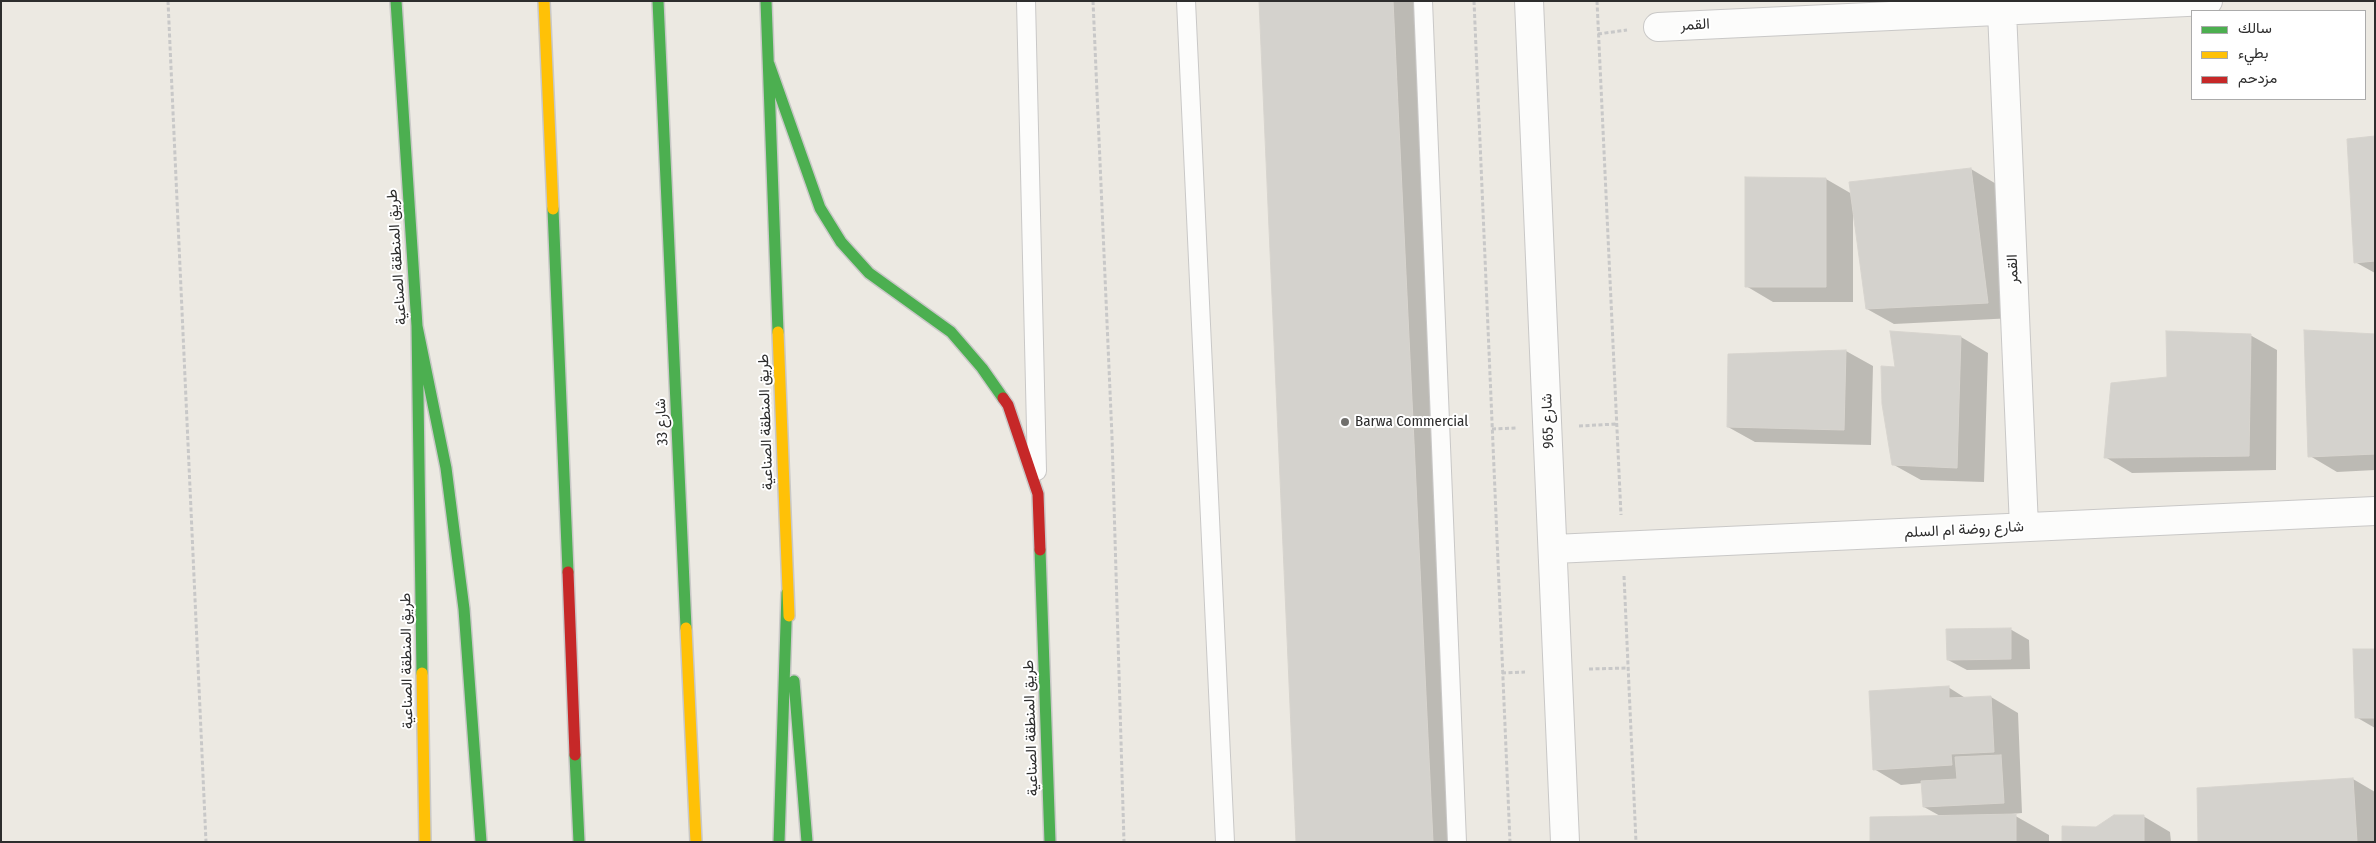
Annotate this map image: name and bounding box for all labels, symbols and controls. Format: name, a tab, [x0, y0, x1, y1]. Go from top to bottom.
legend	[2191, 10, 2366, 100]
street label: القمر	[1680, 15, 1710, 35]
text: سالك	[2238, 19, 2272, 37]
text: بطيء	[2238, 44, 2268, 62]
text: مزدحم	[2238, 69, 2277, 87]
street label: طريق المنطقة الصناعية	[383, 188, 411, 326]
street label: القمر	[2003, 254, 2023, 284]
street label: طريق المنطقة الصناعية	[755, 354, 777, 490]
street label: شارع 965	[1538, 393, 1558, 449]
street label: شارع 33	[652, 398, 672, 446]
place label: Barwa Commercial	[1355, 413, 1468, 431]
marker: Barwa Commercial	[1339, 416, 1351, 428]
street label: شارع روضة ام السلم	[1904, 518, 2024, 542]
street label: طريق المنطقة الصناعية	[397, 593, 417, 729]
street label: طريق المنطقة الصناعية	[1020, 660, 1042, 796]

